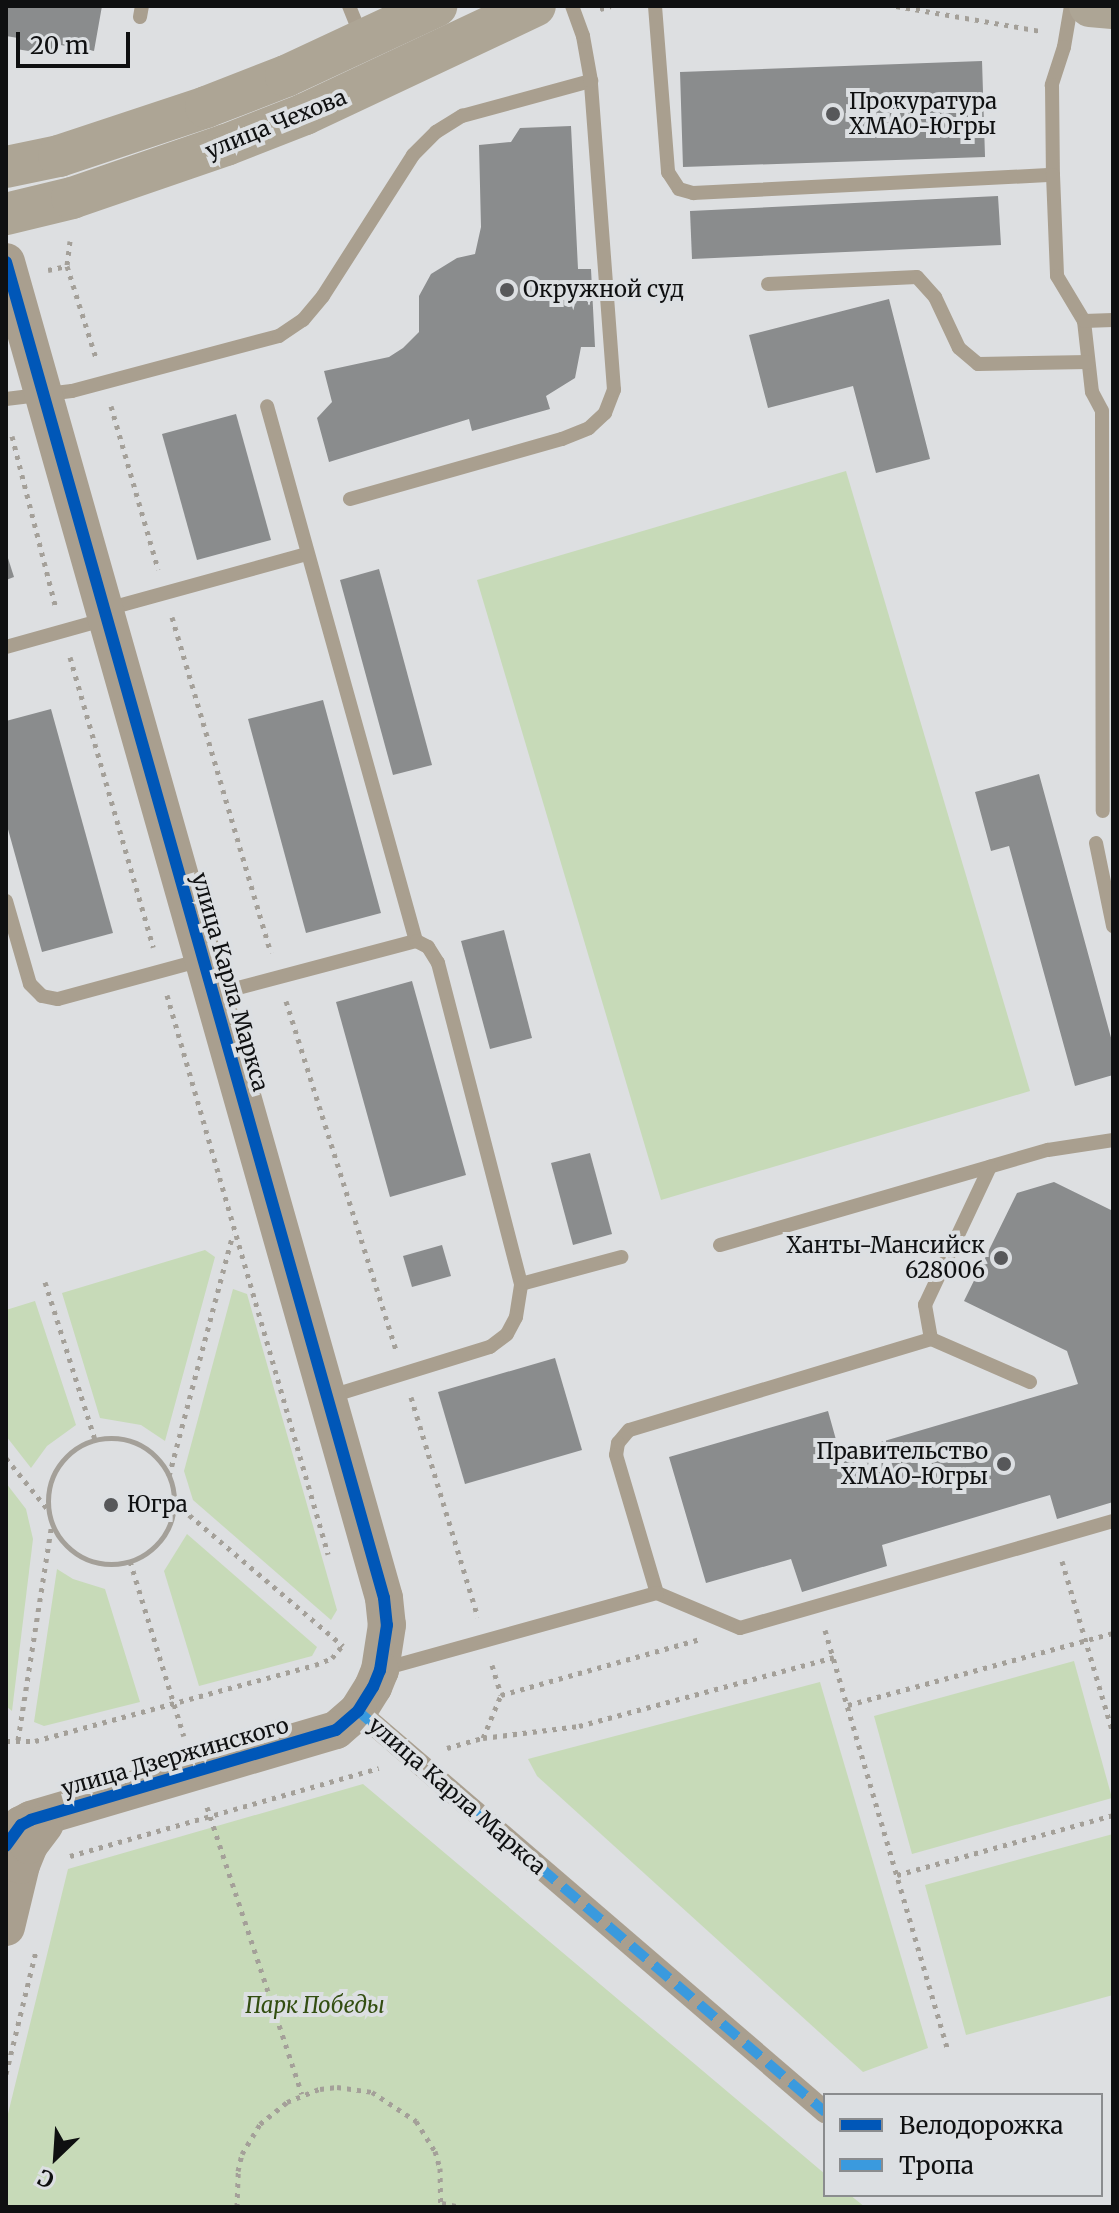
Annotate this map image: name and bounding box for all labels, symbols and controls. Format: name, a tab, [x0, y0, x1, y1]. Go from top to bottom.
scale bar	[20, 16, 134, 66]
text: 20 m	[30, 30, 89, 61]
street label: улица Чехова	[202, 84, 350, 164]
place label: Прокуратура ХМАО-Югры	[849, 88, 997, 140]
marker: Прокуратура ХМАО-Югры	[824, 105, 842, 123]
place label: Окружной суд	[523, 277, 684, 303]
marker: Окружной суд	[498, 281, 516, 299]
street label: улица Карла Маркса	[186, 870, 274, 1094]
place label: Ханты-Мансийск 628006	[786, 1232, 985, 1284]
marker: Ханты-Мансийск 628006	[992, 1249, 1010, 1267]
place label: Правительство ХМАО-Югры	[816, 1438, 988, 1490]
marker: Правительство ХМАО-Югры	[995, 1455, 1013, 1473]
place label: Югра	[127, 1492, 187, 1518]
marker: Югра	[102, 1496, 120, 1514]
street label: улица Дзержинского	[58, 1712, 292, 1802]
street label: улица Карла Маркса	[363, 1712, 551, 1880]
park label: Парк Победы	[245, 1993, 385, 2019]
legend	[823, 2093, 1103, 2197]
text: Велодорожка	[899, 2110, 1063, 2141]
north arrow	[16, 2117, 96, 2197]
text: Тропа	[899, 2150, 974, 2181]
text: С	[33, 2163, 58, 2195]

